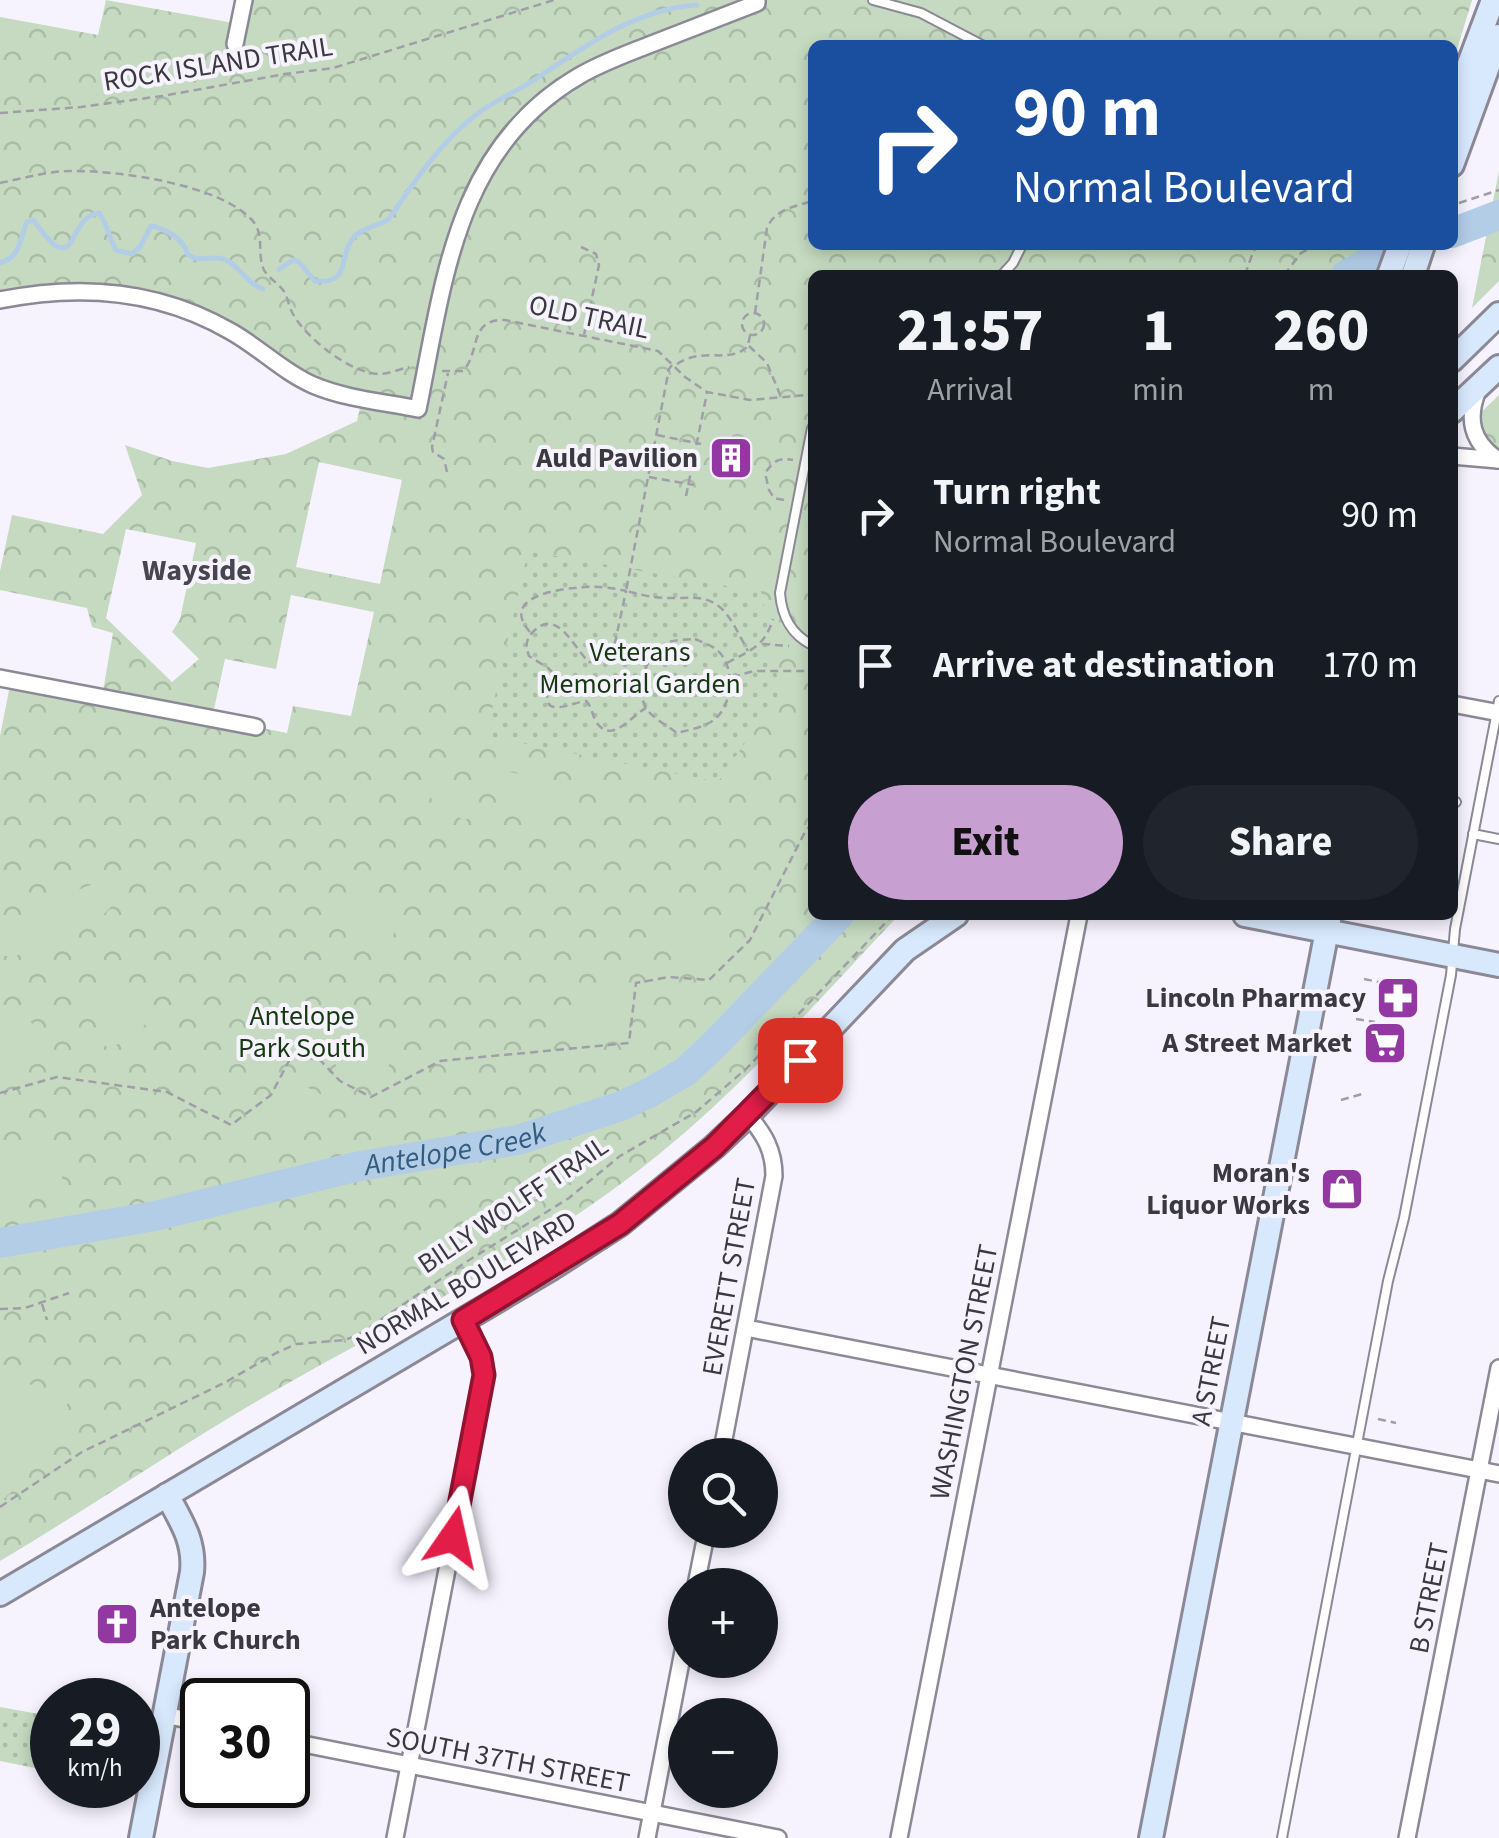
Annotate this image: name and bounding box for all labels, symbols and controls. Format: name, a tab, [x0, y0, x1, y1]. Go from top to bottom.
street label: ROCK ISLAND TRAIL	[101, 26, 335, 102]
text: 90 m	[1013, 63, 1161, 163]
icon: right	[848, 80, 978, 210]
text: Normal Boulevard	[1013, 156, 1355, 220]
street label: OLD TRAIL	[525, 285, 653, 349]
text: 21:57	[897, 289, 1044, 374]
text: 1	[1142, 289, 1174, 374]
text: 260	[1273, 289, 1369, 374]
text: Arrival	[927, 367, 1013, 413]
text: min	[1132, 367, 1184, 413]
text: m	[1308, 367, 1334, 413]
building icon: Auld Pavilion	[708, 435, 754, 481]
place label: Auld Pavilion	[535, 438, 698, 478]
text: Turn right	[933, 465, 1101, 519]
icon: right	[848, 488, 903, 543]
text: 90 m	[1341, 488, 1418, 542]
text: Normal Boulevard	[933, 519, 1176, 565]
district label: Wayside	[142, 549, 252, 592]
park label: Veterans Memorial Garden	[539, 632, 741, 704]
icon: arrive	[848, 638, 903, 693]
text: Arrive at destination	[933, 638, 1275, 692]
text: 170 m	[1322, 638, 1418, 692]
button: Exit	[848, 785, 1123, 900]
button: Share	[1143, 785, 1418, 900]
pharmacy icon: Lincoln Pharmacy	[1375, 975, 1421, 1021]
place label: Lincoln Pharmacy	[1145, 978, 1366, 1018]
park label: Antelope Park South	[238, 996, 366, 1068]
pin	[758, 1018, 843, 1103]
supermarket icon: A Street Market	[1362, 1020, 1408, 1066]
place label: A Street Market	[1161, 1023, 1352, 1063]
icon: arrive	[773, 1033, 828, 1088]
water label: Antelope Creek	[359, 1110, 552, 1187]
street label: BILLY WOLFF TRAIL	[410, 1126, 616, 1284]
place label: Moran's Liquor Works	[1146, 1153, 1310, 1225]
shop icon: Moran's Liquor Works	[1319, 1166, 1365, 1212]
street label: EVERETT STREET	[692, 1175, 766, 1379]
street label: NORMAL BOULEVARD	[348, 1201, 584, 1365]
street label: WASHINGTON STREET	[920, 1241, 1008, 1503]
street label: A STREET	[1181, 1313, 1241, 1429]
map controls	[668, 1438, 778, 1808]
button: search	[668, 1438, 778, 1548]
position arrow	[401, 1485, 505, 1589]
street label: B STREET	[1399, 1539, 1459, 1657]
button: +	[668, 1568, 778, 1678]
place label: Antelope Park Church	[149, 1588, 301, 1660]
church icon: Antelope Park Church	[94, 1601, 140, 1647]
speed limit sign: 30	[180, 1678, 310, 1808]
text: 29	[69, 1695, 121, 1766]
button: −	[668, 1698, 778, 1808]
street label: SOUTH 37TH STREET	[383, 1717, 633, 1803]
text: km/h	[67, 1750, 123, 1786]

